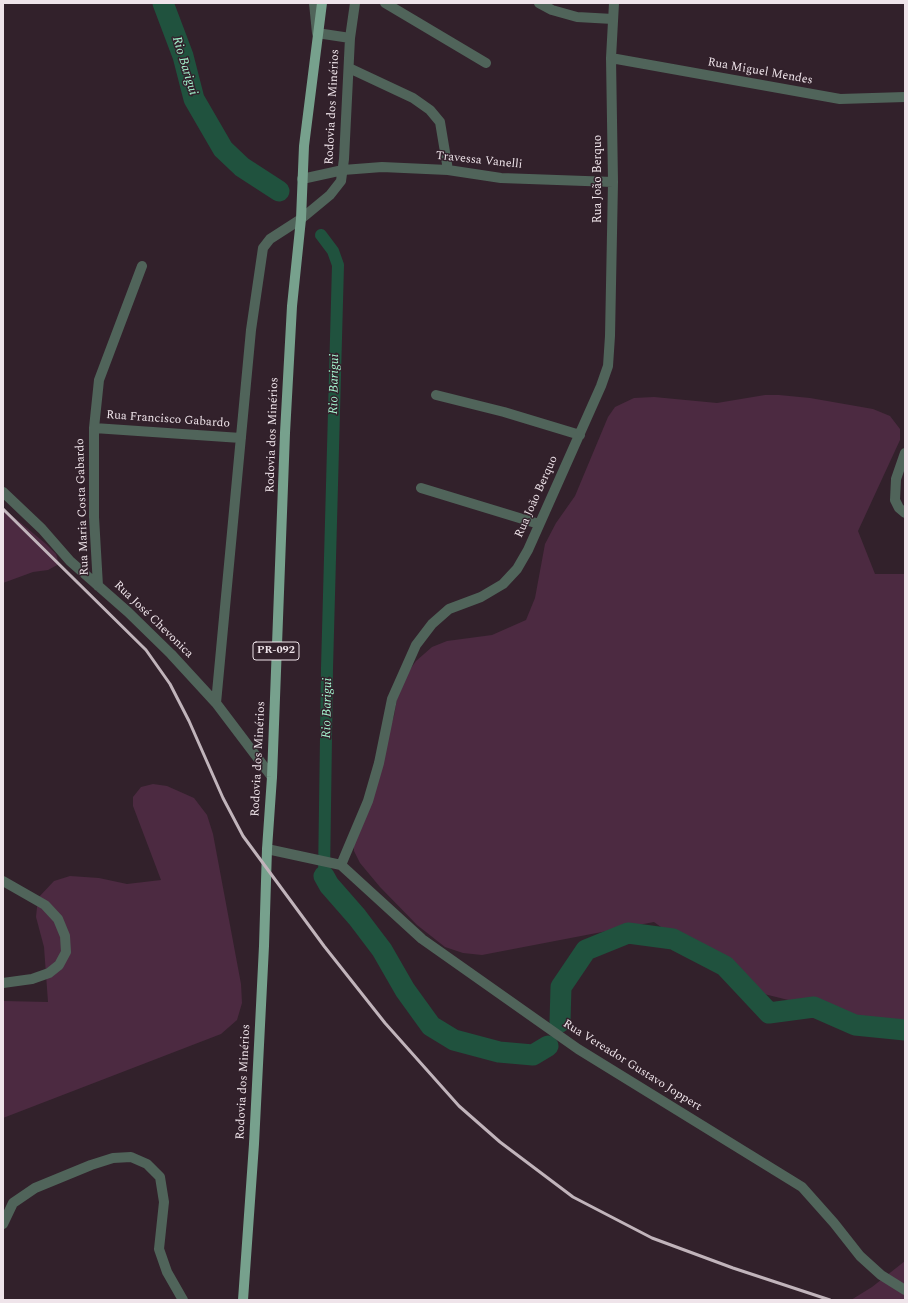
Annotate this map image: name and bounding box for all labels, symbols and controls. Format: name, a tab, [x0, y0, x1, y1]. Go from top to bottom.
water label: Rio Barigui	[168, 35, 200, 97]
street label: Rodovia dos Minérios	[323, 49, 343, 165]
street label: Rua Miguel Mendes	[706, 56, 814, 88]
street label: Rua João Berquo	[592, 135, 606, 223]
street label: Travessa Vanelli	[435, 149, 523, 173]
water label: Rio Barigui	[327, 354, 343, 414]
street label: Rodovia dos Minérios	[264, 377, 282, 493]
street label: Rua Francisco Gabardo	[106, 408, 230, 432]
street label: Rua Maria Costa Gabardo	[73, 438, 93, 576]
street label: Rua João Berquo	[512, 454, 562, 540]
street label: Rua José Chevonica	[110, 579, 196, 661]
road number: PR-092	[253, 642, 299, 660]
water label: Rio Barigui	[320, 678, 336, 738]
street label: Rodovia dos Minérios	[249, 701, 269, 817]
street label: Rua Vereador Gustavo Joppert	[560, 1017, 704, 1115]
street label: Rodovia dos Minérios	[234, 1024, 254, 1140]

